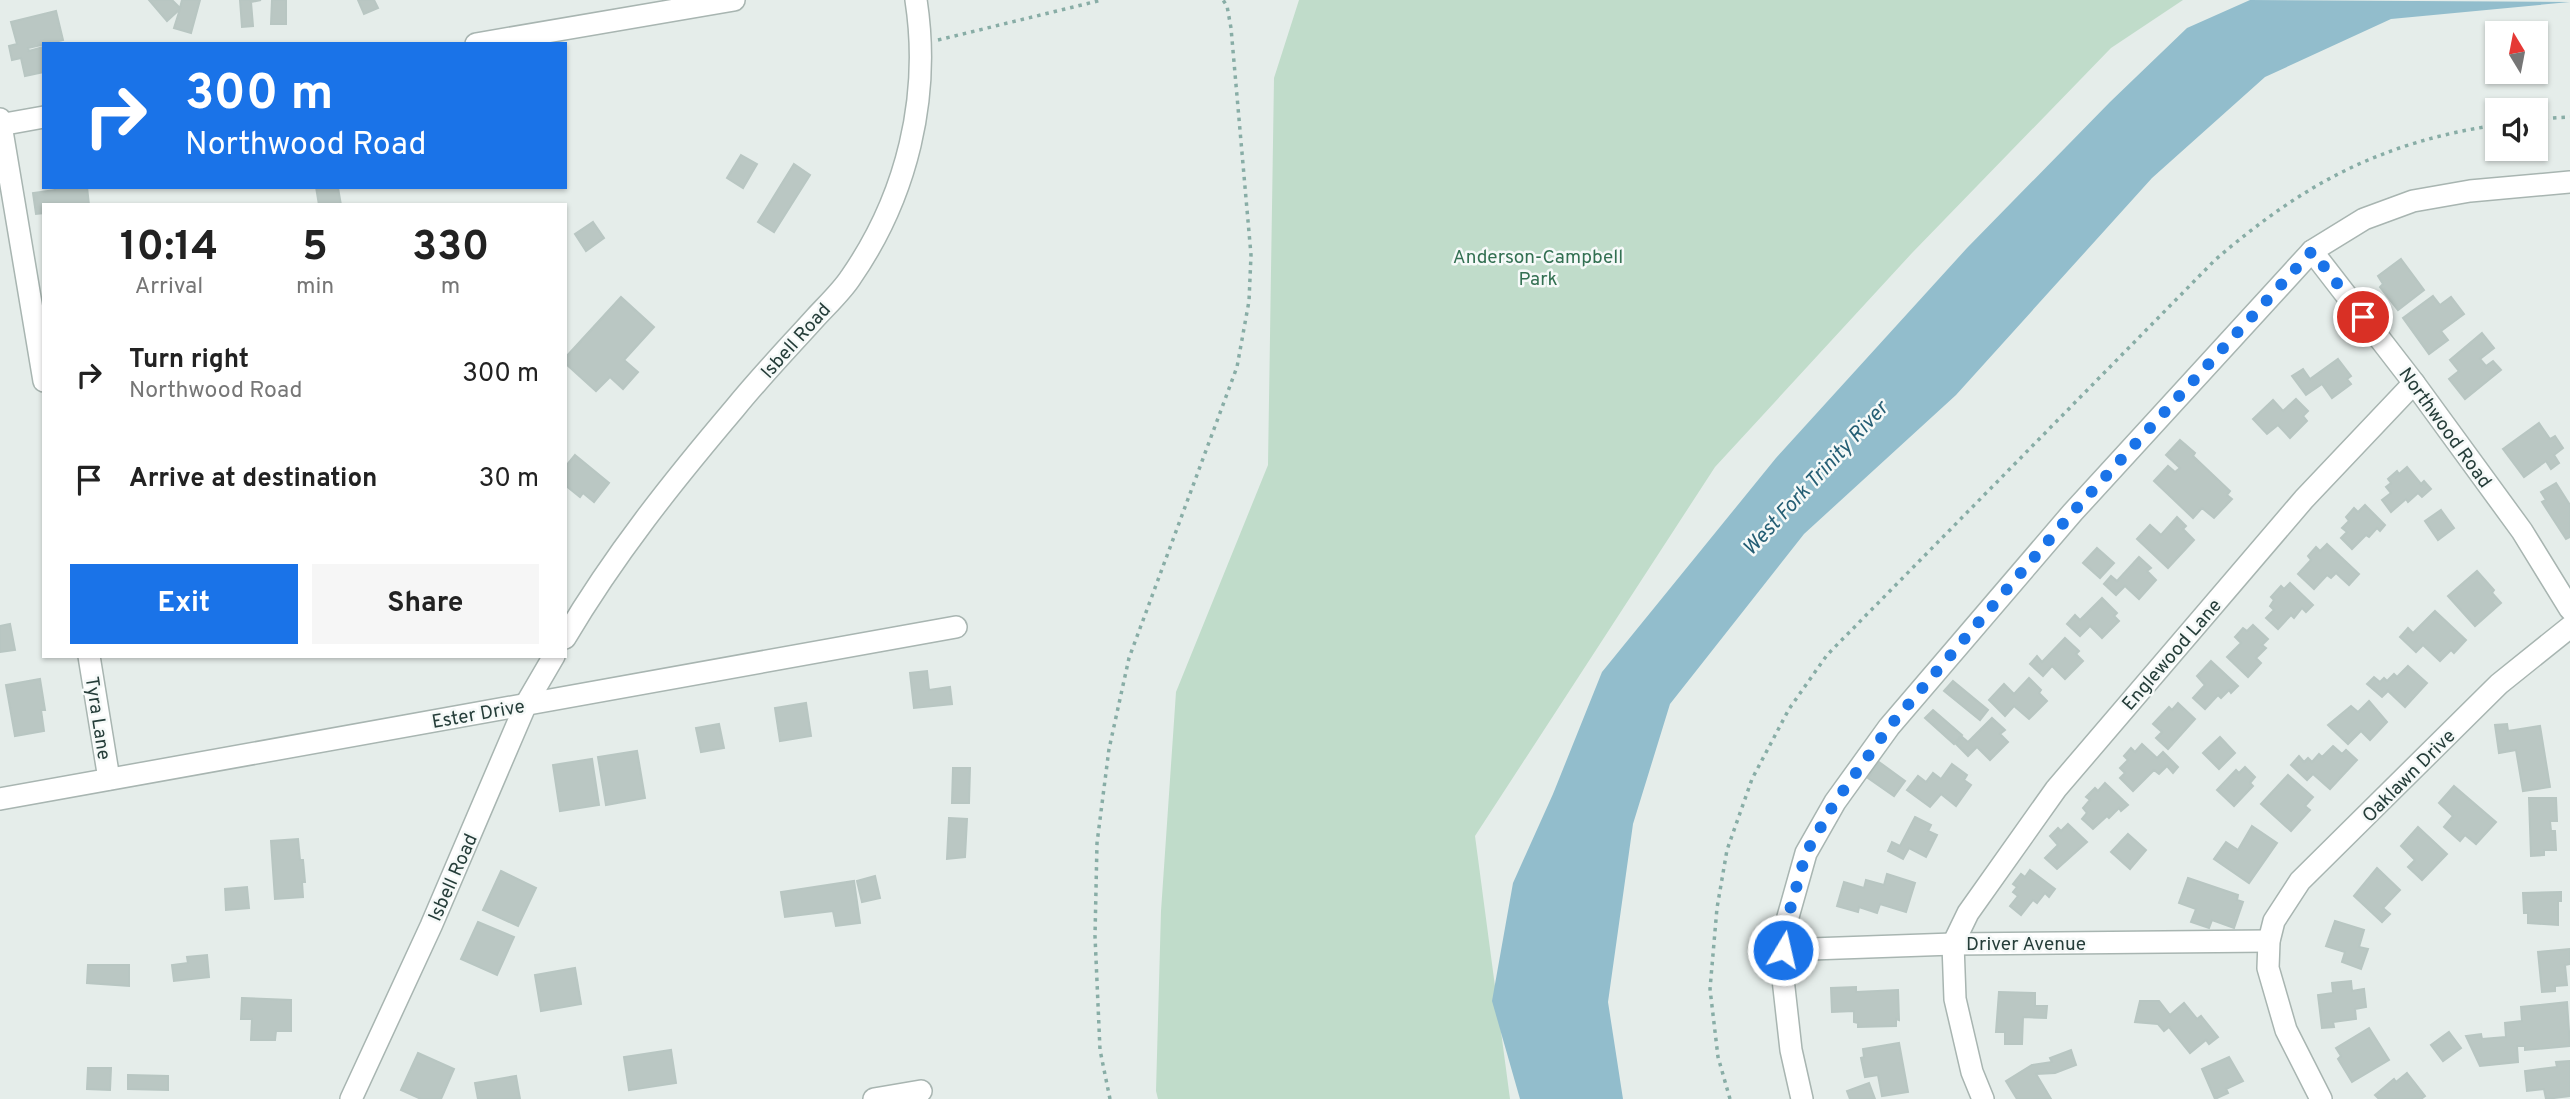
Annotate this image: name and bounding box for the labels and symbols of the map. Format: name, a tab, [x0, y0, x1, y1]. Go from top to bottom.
north arrow	[2485, 21, 2548, 84]
park label: Anderson-Campbell Park	[1453, 246, 1623, 292]
pin	[2333, 287, 2393, 347]
street label: Isbell Road	[756, 299, 837, 384]
street label: Northwood Road	[2393, 363, 2496, 493]
water label: West Fork Trinity River	[1737, 395, 1896, 562]
street label: Englewood Lane	[2117, 594, 2228, 716]
street label: Tyra Lane	[79, 675, 115, 762]
street label: Ester Drive	[430, 695, 527, 735]
street label: Oaklawn Drive	[2358, 725, 2461, 828]
street label: Isbell Road	[424, 830, 484, 925]
position arrow	[1746, 913, 1820, 987]
street label: Driver Avenue	[1966, 933, 2086, 957]

